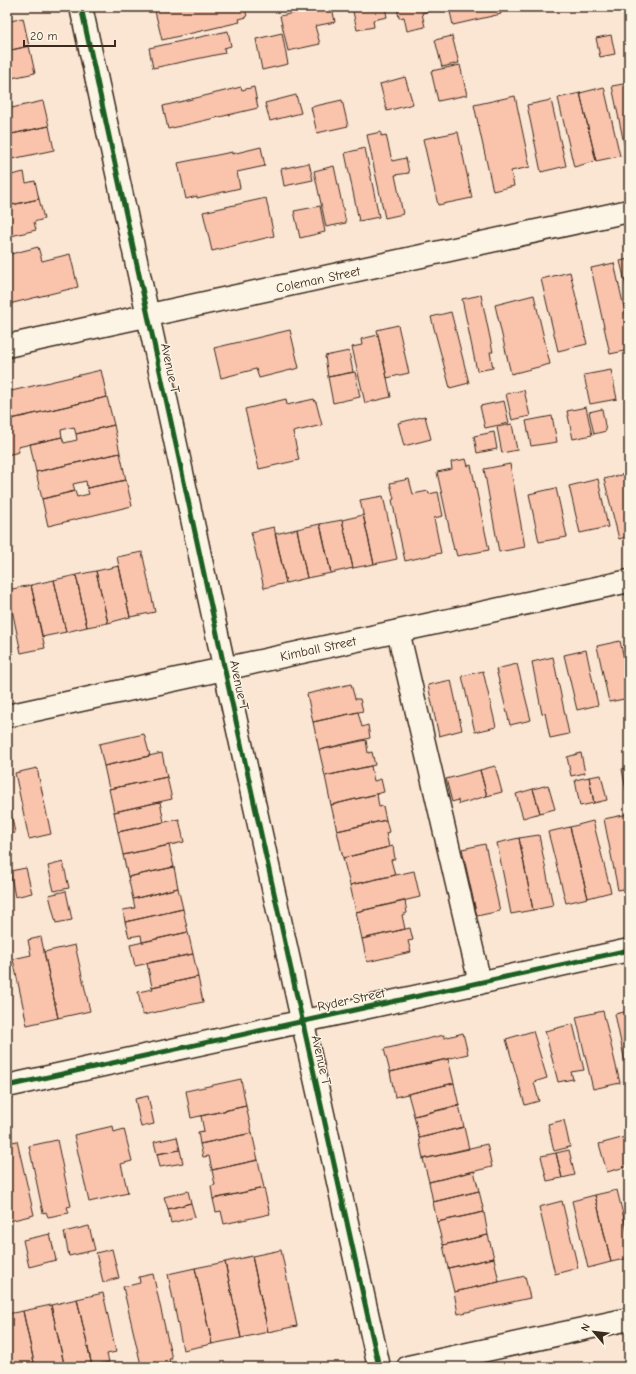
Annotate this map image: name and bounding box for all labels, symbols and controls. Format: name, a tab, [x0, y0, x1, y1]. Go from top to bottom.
scale bar	[24, 22, 115, 48]
text: 20 m	[30, 29, 58, 43]
street label: Coleman Street	[275, 263, 363, 296]
street label: Avenue T	[158, 342, 183, 395]
street label: Kimball Street	[279, 633, 359, 664]
street label: Avenue T	[227, 659, 252, 712]
street label: Ryder Street	[316, 985, 388, 1014]
street label: Avenue T	[309, 1034, 335, 1087]
north arrow	[574, 1312, 614, 1352]
text: N	[578, 1321, 593, 1334]

